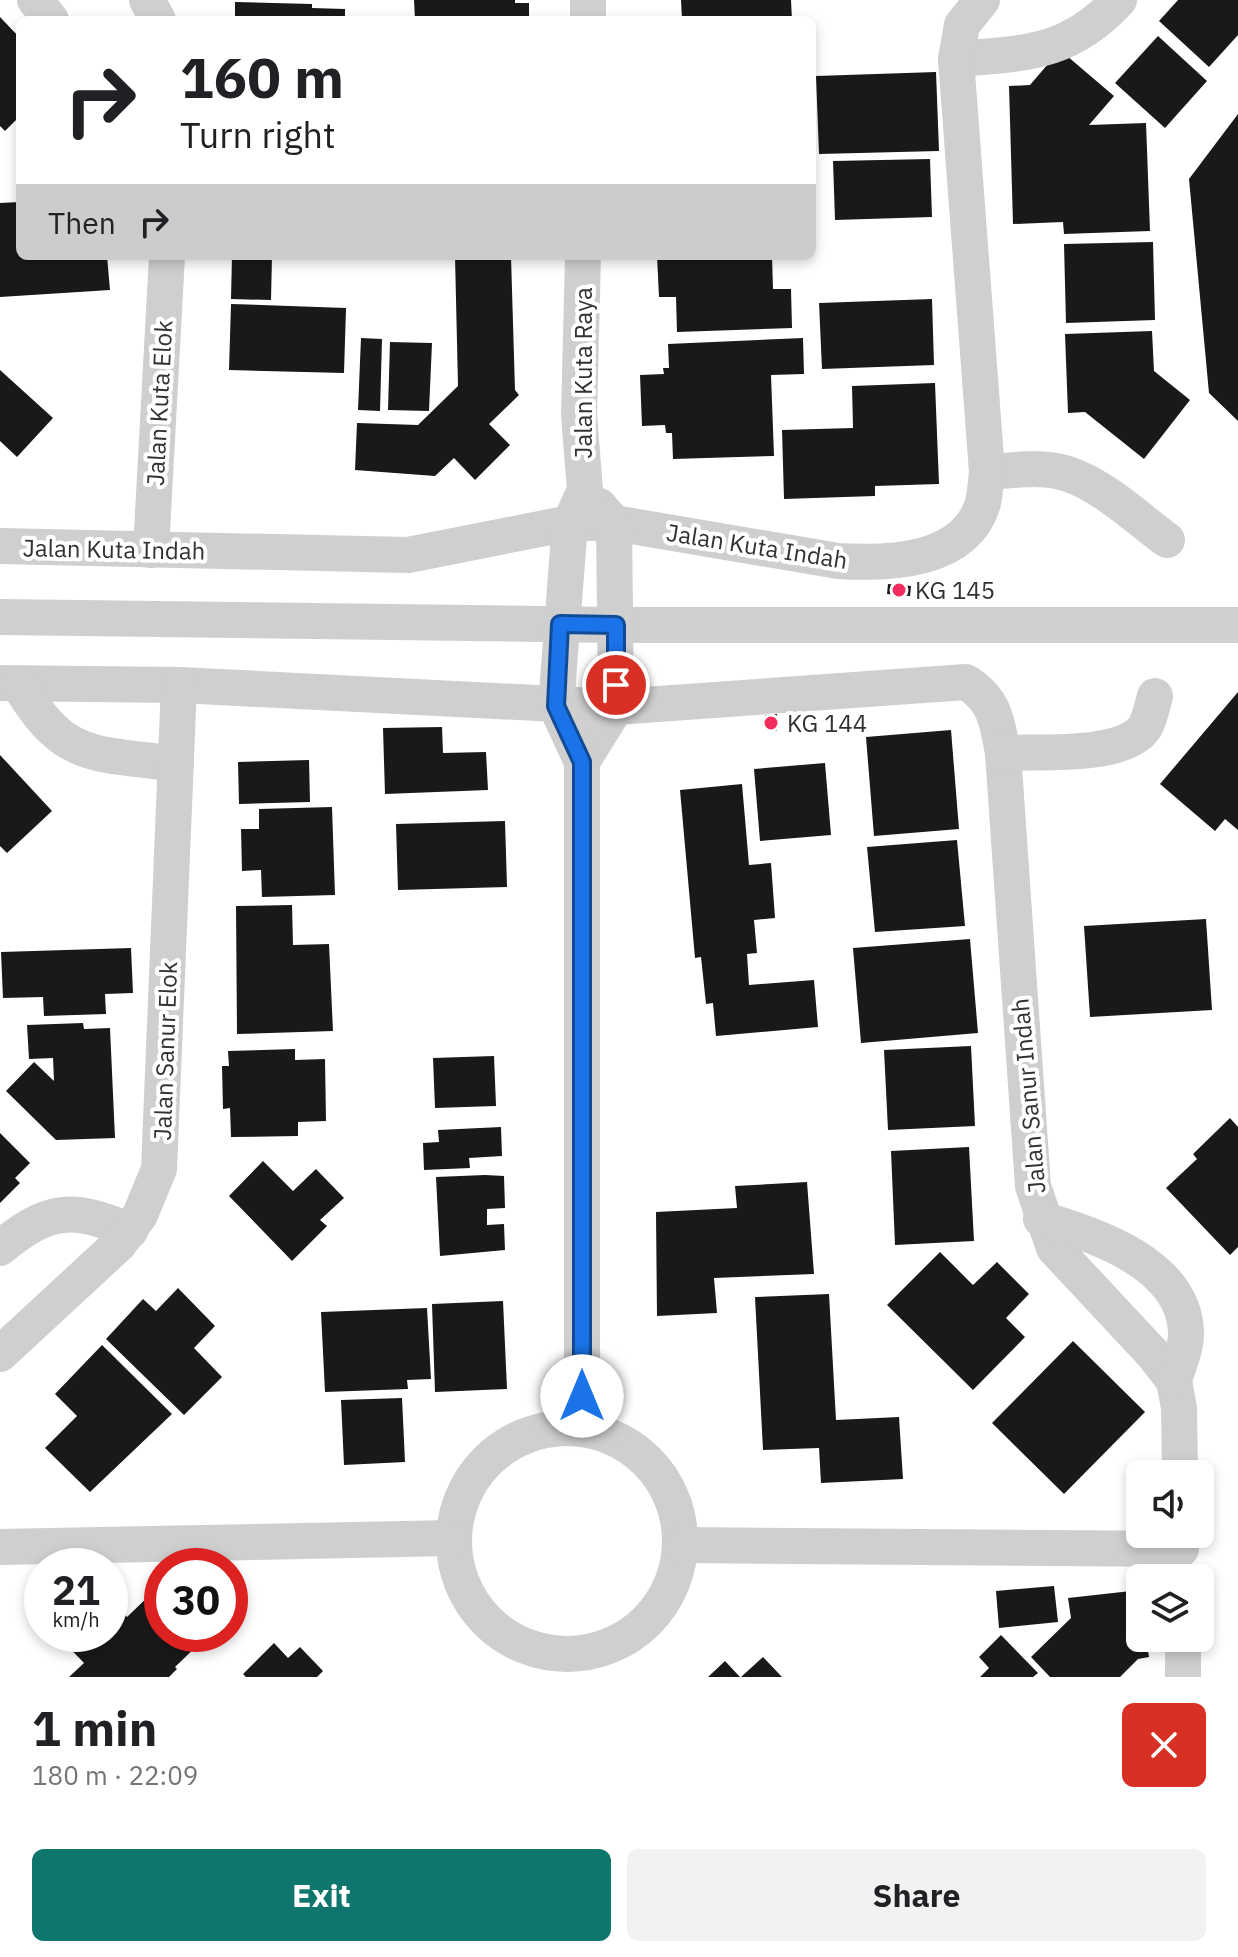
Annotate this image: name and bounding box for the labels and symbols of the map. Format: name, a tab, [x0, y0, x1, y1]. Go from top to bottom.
street label: Jalan Kuta Raya	[567, 287, 599, 459]
street label: Jalan Kuta Elok	[139, 319, 179, 487]
street label: Jalan Kuta Indah	[664, 516, 850, 576]
street label: Jalan Kuta Indah	[22, 531, 206, 567]
place label: KG 145	[915, 574, 995, 606]
marker: KG 145	[890, 581, 908, 599]
pin	[582, 651, 650, 719]
place label: KG 144	[787, 707, 867, 739]
marker: KG 144	[762, 714, 780, 732]
street label: Jalan Sanur Elok	[146, 961, 184, 1141]
street label: Jalan Sanur Indah	[1004, 997, 1052, 1195]
position arrow	[540, 1354, 624, 1438]
speed limit sign: 30	[144, 1548, 248, 1652]

